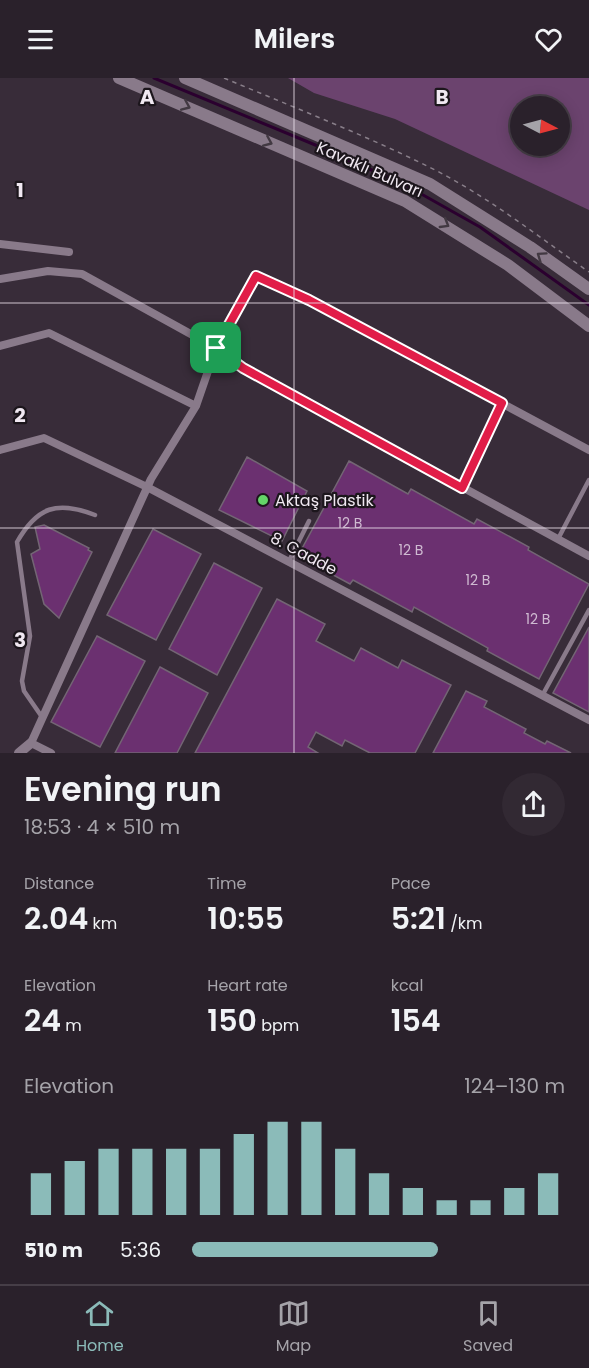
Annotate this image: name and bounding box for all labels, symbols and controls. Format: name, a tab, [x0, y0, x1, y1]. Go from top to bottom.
text: Milers	[254, 20, 335, 57]
icon: menu	[24, 23, 57, 56]
icon: heart	[532, 23, 565, 56]
text: A	[140, 83, 155, 111]
text: B	[435, 83, 449, 111]
north arrow	[510, 96, 570, 156]
map controls	[510, 96, 570, 156]
one-way arrow	[179, 99, 190, 111]
one-way arrow	[262, 135, 273, 147]
street label: Kavaklı Bulvarı	[313, 136, 427, 203]
text: 1	[16, 176, 24, 204]
one-way arrow	[439, 216, 449, 228]
one-way arrow	[537, 252, 548, 263]
pin	[190, 322, 241, 373]
icon: arrive	[199, 331, 232, 364]
text: 2	[14, 401, 26, 429]
place label: Aktaş Plastik	[275, 489, 374, 512]
marker: Aktaş Plastik	[256, 493, 270, 507]
house number: 12 B	[338, 513, 362, 533]
street label: 8. Cadde	[266, 526, 341, 581]
house number: 12 B	[399, 540, 423, 560]
house number: 12 B	[466, 570, 490, 590]
house number: 12 B	[526, 609, 550, 629]
text: 3	[14, 626, 26, 654]
text: Evening run	[24, 766, 222, 813]
button: share	[502, 773, 565, 836]
text: 18:53 · 4 × 510 m	[24, 813, 180, 841]
text: Distance	[24, 872, 94, 895]
text: Time	[207, 872, 246, 895]
text: Pace	[391, 872, 430, 895]
text: 2.04	[24, 897, 88, 940]
text: 10:55	[207, 897, 284, 940]
text: 5:21	[391, 897, 446, 940]
text: km	[88, 912, 117, 935]
text: /km	[446, 912, 483, 935]
text: Elevation	[24, 974, 96, 997]
text: Heart rate	[207, 974, 288, 997]
text: kcal	[391, 974, 423, 997]
text: 24	[24, 999, 61, 1042]
text: 150	[207, 999, 257, 1042]
text: 154	[391, 999, 441, 1042]
text: m	[61, 1014, 82, 1037]
text: bpm	[257, 1014, 299, 1037]
text: Elevation	[24, 1072, 114, 1100]
text: 124–130 m	[464, 1072, 565, 1100]
text: 510 m	[24, 1236, 83, 1264]
text: 5:36	[120, 1236, 161, 1264]
tab: Home	[76, 1297, 124, 1358]
tab: Map	[276, 1297, 311, 1358]
tab: Saved	[463, 1297, 513, 1358]

